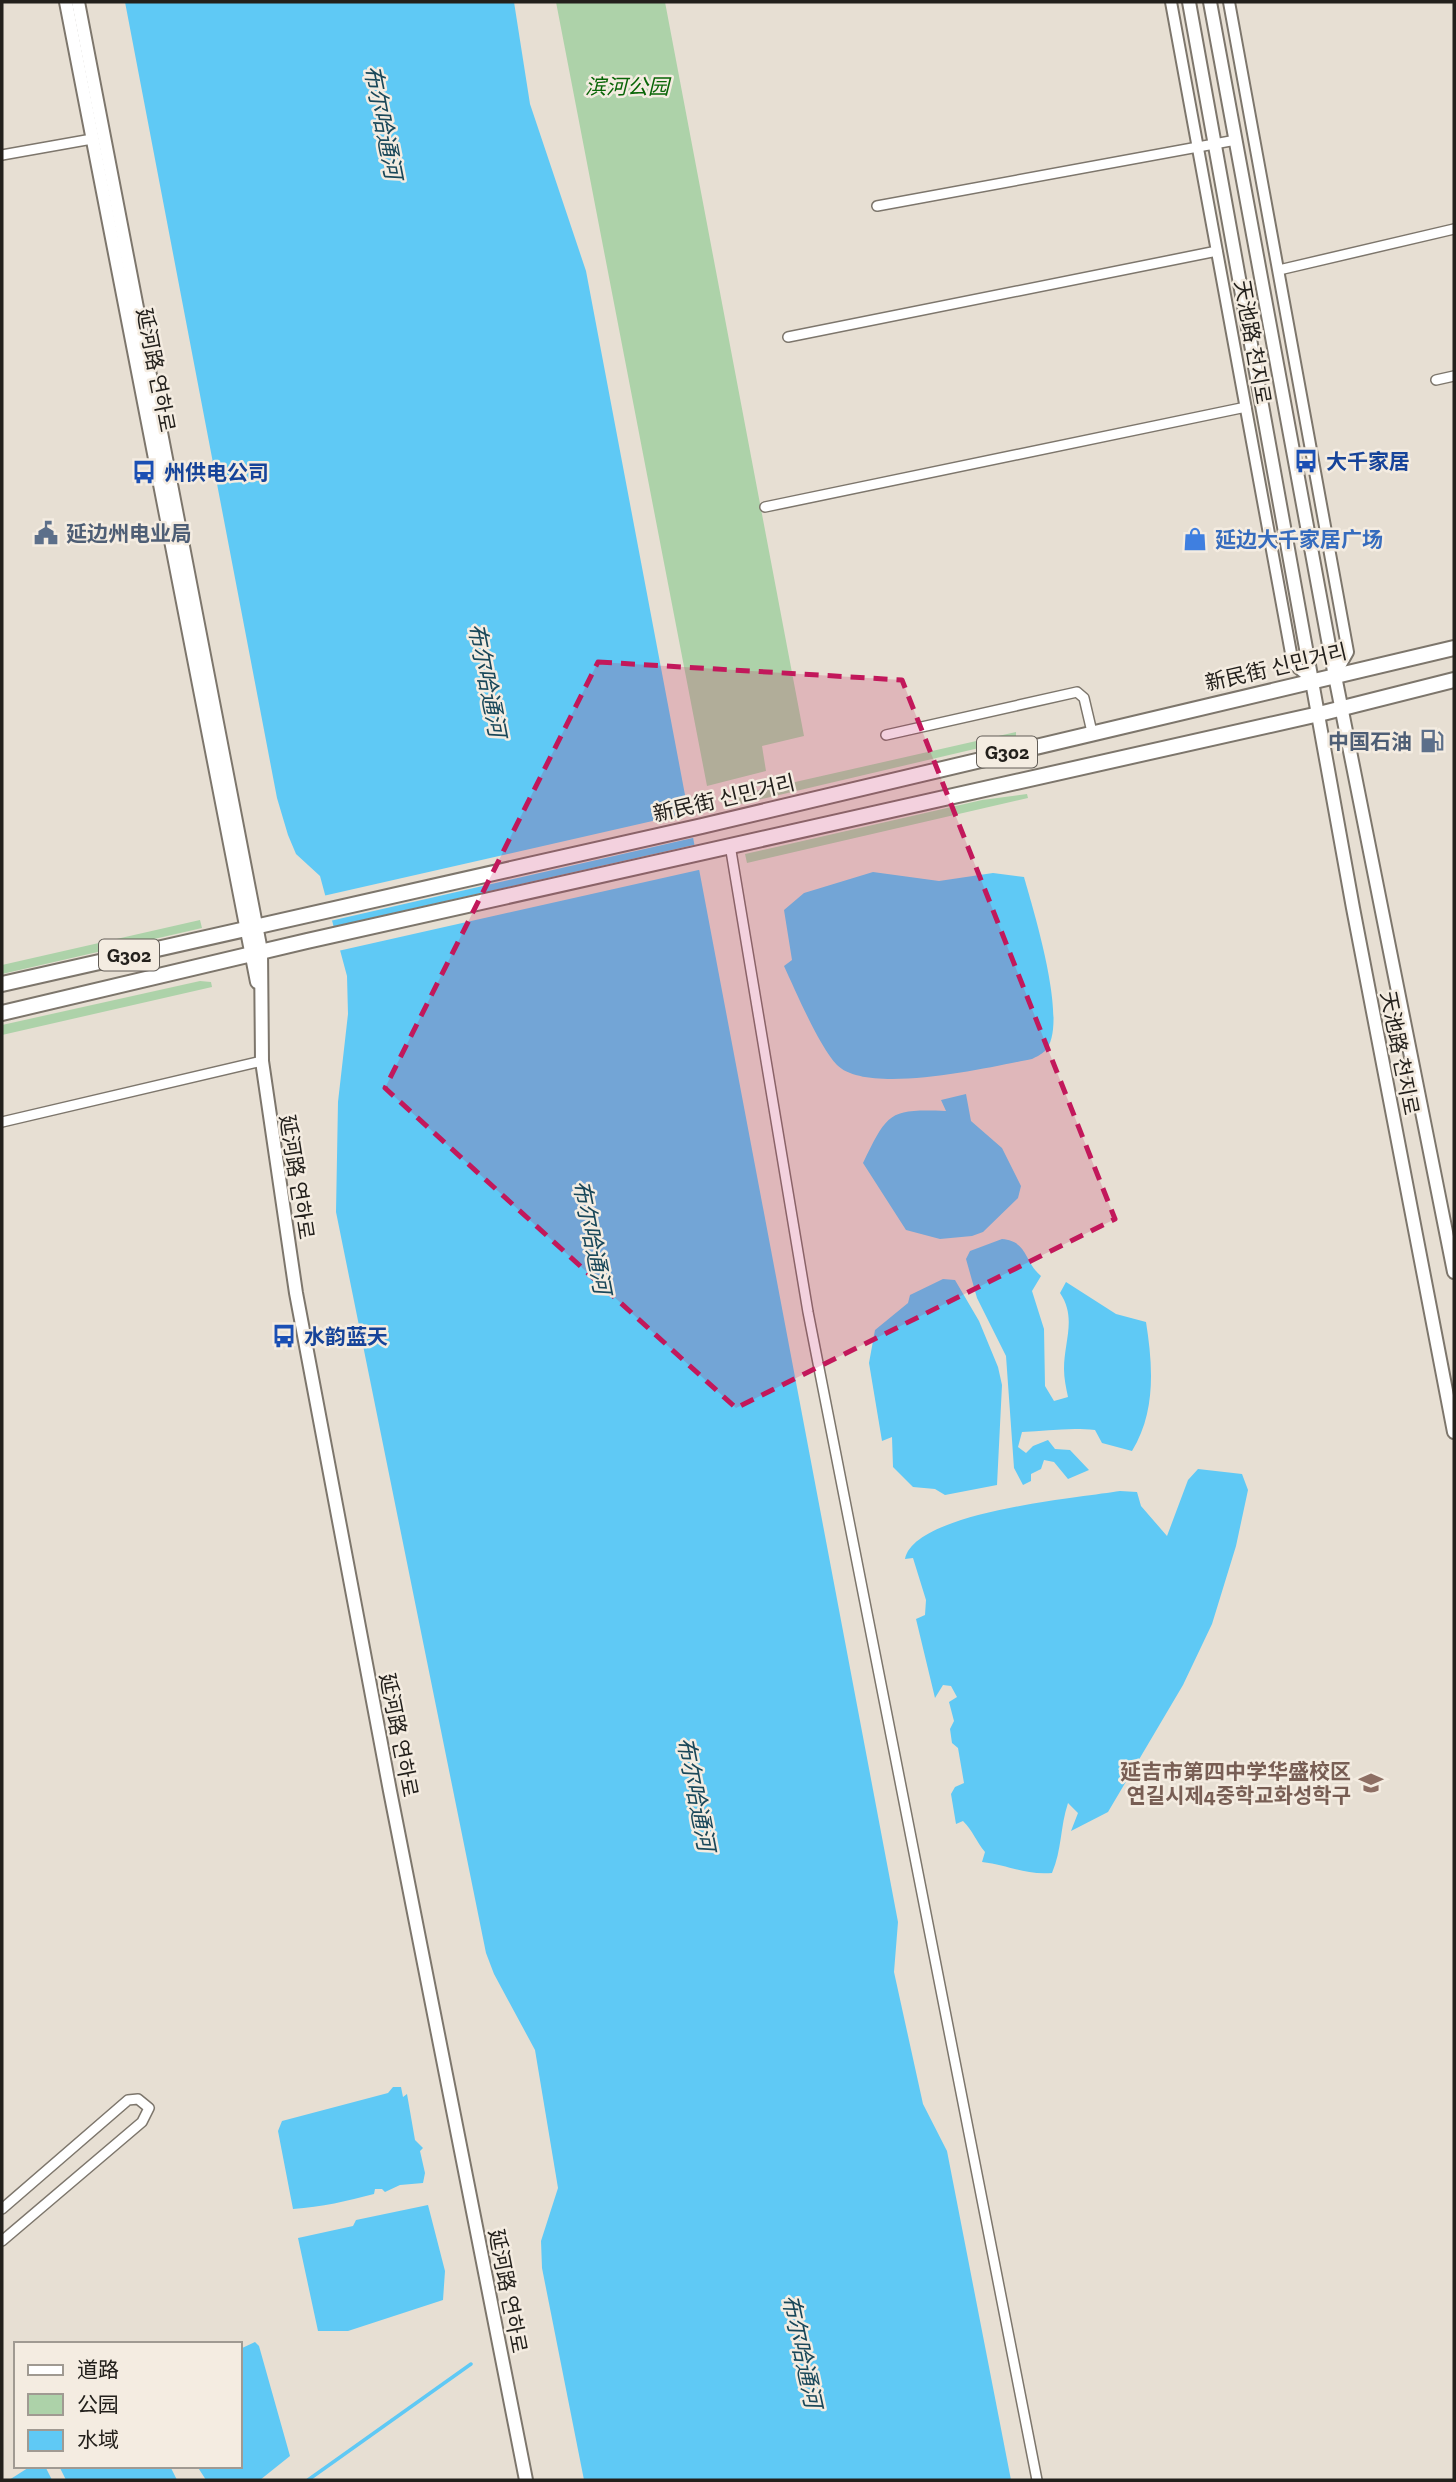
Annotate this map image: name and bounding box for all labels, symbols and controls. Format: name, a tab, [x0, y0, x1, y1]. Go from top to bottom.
water label: 布尔哈通河	[358, 63, 408, 185]
park label: 滨河公园	[585, 74, 672, 99]
street label: 天池路 천지로	[1230, 278, 1276, 406]
street label: 延河路 연하로	[132, 306, 180, 434]
bus stop icon: 大千家居	[1292, 447, 1320, 475]
place label: 大千家居	[1326, 449, 1410, 474]
bus stop icon: 州供电公司	[130, 458, 158, 486]
place label: 州供电公司	[164, 460, 269, 485]
public building icon: 延边州电业局	[32, 519, 60, 547]
place label: 延边州电业局	[66, 521, 192, 546]
shop icon: 延边大千家居广场	[1181, 525, 1209, 553]
place label: 延边大千家居广场	[1215, 527, 1383, 552]
water label: 布尔哈通河	[462, 621, 512, 743]
street label: 新民街 신민거리	[1203, 639, 1349, 695]
fuel station icon: 中国石油	[1418, 727, 1446, 755]
place label: 中国石油	[1328, 729, 1412, 754]
road number: G302	[977, 736, 1037, 768]
street label: 新民街 신민거리	[651, 770, 797, 826]
road number: G302	[99, 939, 159, 970]
street label: 天池路 천지로	[1376, 989, 1424, 1117]
street label: 延河路 연하로	[275, 1113, 319, 1241]
water label: 布尔哈通河	[567, 1178, 617, 1300]
bus stop icon: 水韵蓝天	[270, 1322, 298, 1350]
place label: 水韵蓝天	[304, 1324, 388, 1349]
street label: 延河路 연하로	[375, 1671, 423, 1799]
water label: 布尔哈通河	[671, 1735, 721, 1857]
place label: 延吉市第四中学华盛校区 연길시제4중학교화성학구	[1120, 1759, 1351, 1808]
school or university icon: 延吉市第四中学华盛校区 연길시제4중학교화성학구	[1357, 1769, 1385, 1797]
street label: 延河路 연하로	[484, 2227, 532, 2355]
water label: 布尔哈通河	[776, 2292, 828, 2414]
legend	[14, 2342, 242, 2468]
text: 道路	[77, 2357, 119, 2382]
text: 公园	[77, 2392, 119, 2417]
text: 水域	[77, 2427, 119, 2452]

